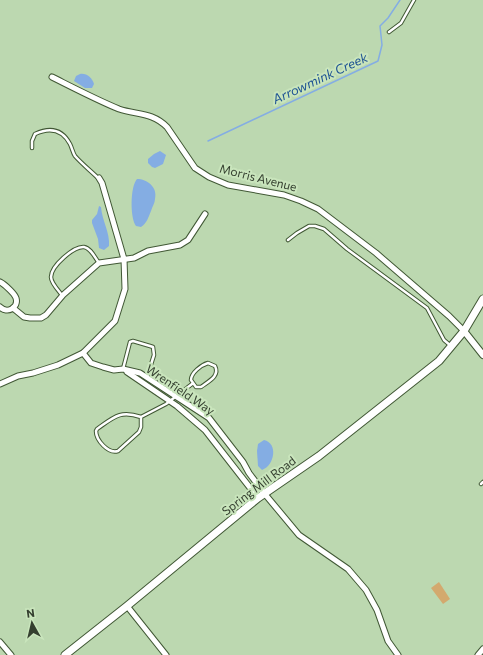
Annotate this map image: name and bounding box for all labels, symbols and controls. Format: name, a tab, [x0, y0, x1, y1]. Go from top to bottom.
water label: Arrowmink Creek	[269, 49, 371, 107]
street label: Morris Avenue	[218, 161, 298, 193]
street label: Wrenfield Way	[144, 361, 218, 417]
street label: Spring Mill Road	[219, 453, 298, 517]
north arrow	[12, 603, 52, 643]
text: N	[26, 606, 36, 620]

